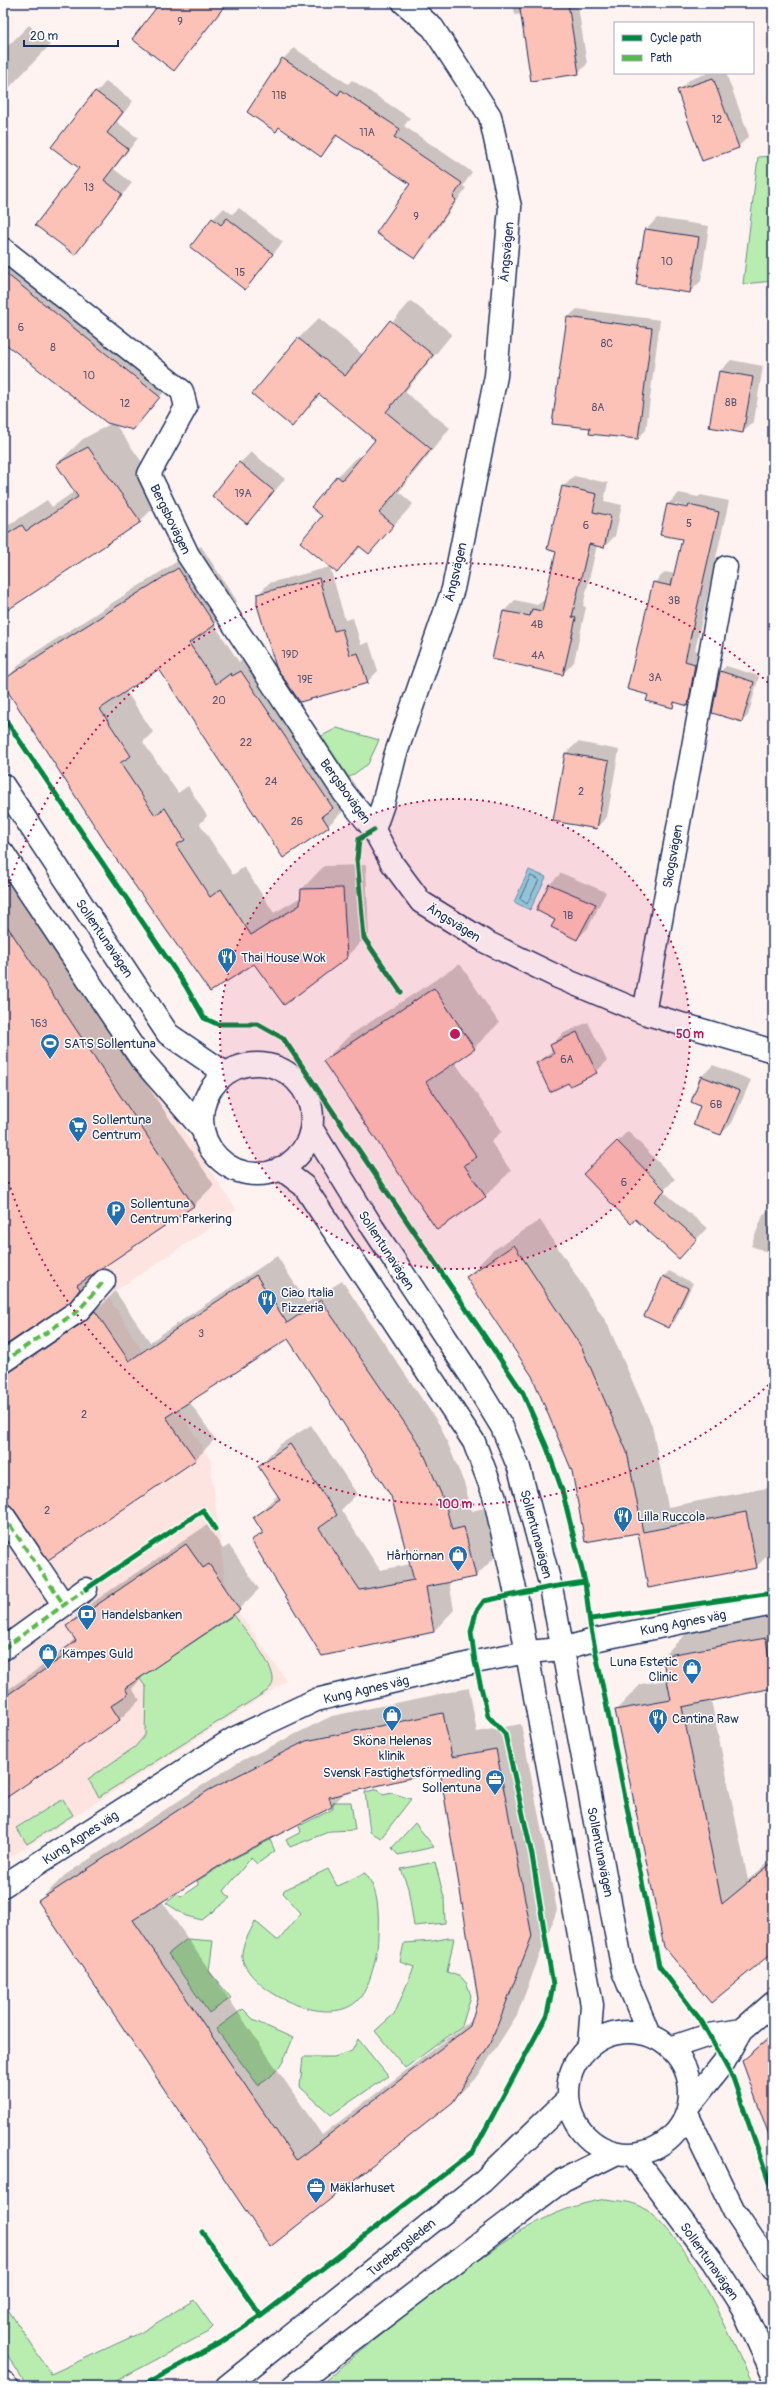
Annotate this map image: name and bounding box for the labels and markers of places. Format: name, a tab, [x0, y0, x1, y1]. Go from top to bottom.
restaurant icon: Thai House Wok	[216, 946, 238, 974]
place label: Thai House Wok	[241, 950, 326, 966]
centre of rings	[448, 1027, 462, 1041]
sports icon: SATS Sollentuna	[39, 1032, 61, 1060]
place label: SATS Sollentuna	[64, 1036, 156, 1052]
place label: Sollentuna Centrum	[92, 1112, 151, 1143]
supermarket icon: Sollentuna Centrum	[67, 1115, 89, 1143]
place label: Sollentuna Centrum Parkering	[130, 1196, 232, 1227]
parking icon: Sollentuna Centrum Parkering	[105, 1199, 127, 1227]
place label: Ciao Italia Pizzeria	[281, 1285, 334, 1316]
restaurant icon: Ciao Italia Pizzeria	[256, 1288, 278, 1316]
restaurant icon: Lilla Ruccola	[612, 1505, 634, 1533]
place label: Lilla Ruccola	[637, 1509, 705, 1525]
shop icon: Hårhörnan	[447, 1544, 469, 1572]
place label: Hårhörnan	[386, 1548, 444, 1564]
bank icon: Handelsbanken	[76, 1603, 98, 1631]
place label: Handelsbanken	[101, 1607, 182, 1623]
shop icon: Kämpes Guld	[37, 1642, 59, 1670]
place label: Kämpes Guld	[62, 1646, 133, 1662]
place label: Luna Estetic Clinic	[610, 1654, 678, 1685]
shop icon: Luna Estetic Clinic	[681, 1657, 703, 1685]
shop icon: Sköna Helenas klinik	[381, 1704, 403, 1732]
restaurant icon: Cantina Raw	[647, 1707, 669, 1735]
place label: Cantina Raw	[672, 1711, 739, 1727]
place label: Sköna Helenas klinik	[353, 1733, 432, 1764]
place label: Svensk Fastighetsförmedling Sollentuna	[323, 1765, 481, 1796]
office icon: Svensk Fastighetsförmedling Sollentuna	[484, 1768, 506, 1796]
office icon: Mäklarhuset	[305, 2176, 327, 2204]
place label: Mäklarhuset	[330, 2180, 396, 2196]

